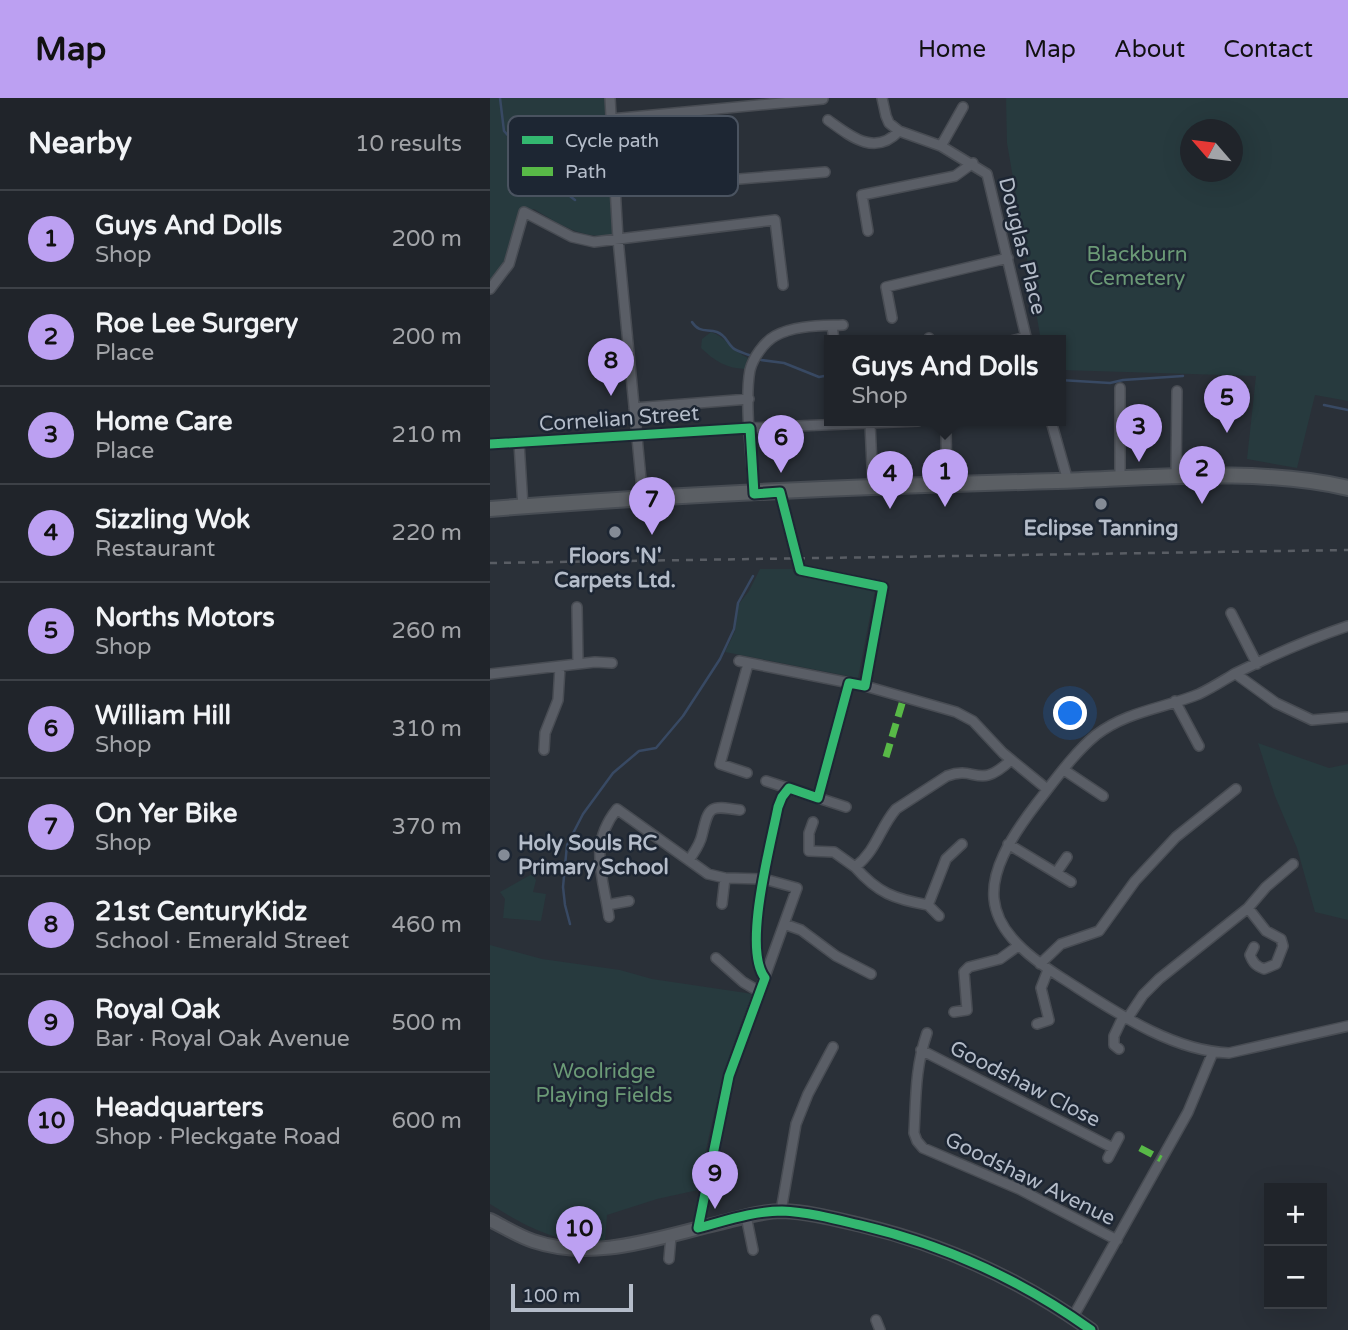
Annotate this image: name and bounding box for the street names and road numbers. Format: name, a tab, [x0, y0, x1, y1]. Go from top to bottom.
street label: Douglas Place	[993, 175, 1051, 317]
street label: Cornelian Street	[538, 401, 700, 437]
street label: Goodshaw Close	[945, 1035, 1105, 1133]
street label: Goodshaw Avenue	[941, 1127, 1119, 1231]

